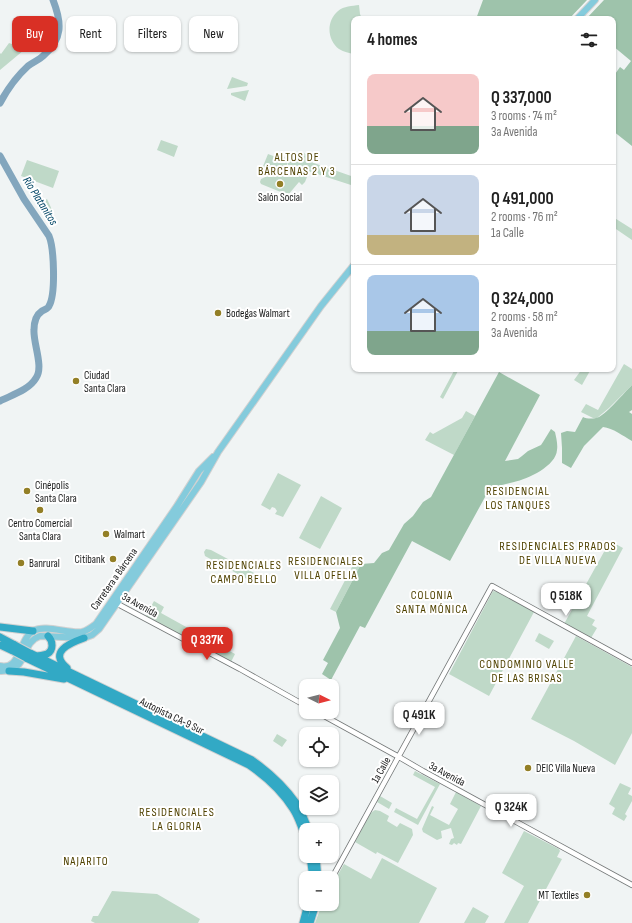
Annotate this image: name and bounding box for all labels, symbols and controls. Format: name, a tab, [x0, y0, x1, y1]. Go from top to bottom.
chip: Buy	[12, 16, 58, 52]
chip: Rent	[66, 16, 116, 52]
chip: Filters	[124, 16, 181, 52]
chip: New	[189, 16, 238, 52]
icon: filters	[578, 29, 600, 51]
text: 4 homes	[367, 30, 418, 50]
text: Q 337,000	[491, 88, 552, 108]
icon: home	[399, 90, 447, 138]
text: 3 rooms · 74 m²	[491, 108, 557, 124]
text: 3a Avenida	[491, 124, 538, 140]
district label: ALTOS DE BÁRCENAS 2 Y 3	[258, 150, 336, 179]
water label: Río Platanitos	[19, 174, 61, 229]
marker: Salón Social	[275, 179, 285, 189]
text: Q 491,000	[491, 189, 554, 209]
place label: Salón Social	[258, 191, 302, 204]
icon: home	[399, 191, 447, 239]
text: 2 rooms · 76 m²	[491, 209, 558, 225]
text: 1a Calle	[491, 225, 524, 241]
text: Q 324,000	[491, 289, 553, 309]
icon: home	[399, 291, 447, 339]
place label: Bodegas Walmart	[226, 307, 290, 320]
marker: Bodegas Walmart	[213, 308, 223, 318]
text: 2 rooms · 58 m²	[491, 309, 558, 325]
text: 3a Avenida	[491, 325, 538, 341]
place label: Ciudad Santa Clara	[84, 369, 126, 395]
marker: Ciudad Santa Clara	[71, 376, 81, 386]
place label: Cinépolis Santa Clara	[35, 479, 77, 505]
district label: RESIDENCIAL LOS TANQUES	[485, 484, 551, 513]
marker: Cinépolis Santa Clara	[22, 486, 32, 496]
marker: Centro Comercial Santa Clara	[35, 505, 45, 515]
place label: Centro Comercial Santa Clara	[8, 517, 72, 543]
place label: Walmart	[114, 528, 146, 541]
marker: Walmart	[101, 529, 111, 539]
district label: RESIDENCIALES PRADOS DE VILLA NUEVA	[499, 539, 617, 568]
street label: Carretera a Bárcena	[88, 546, 140, 612]
place label: Citibank	[75, 553, 106, 566]
marker: Citibank	[108, 554, 118, 564]
district label: RESIDENCIALES VILLA OFELIA	[288, 554, 364, 583]
place label: Banrural	[29, 557, 60, 570]
marker: Banrural	[16, 558, 26, 568]
district label: RESIDENCIALES CAMPO BELLO	[206, 558, 282, 587]
pin: Q 518K	[533, 583, 599, 617]
district label: COLONIA SANTA MÓNICA	[396, 588, 468, 617]
text: Q 518K	[550, 588, 582, 604]
street label: 3a Avenida	[120, 590, 160, 620]
pin: Q 337K	[174, 627, 240, 661]
text: Q 337K	[191, 632, 223, 648]
district label: CONDOMINIO VALLE DE LAS BRISAS	[479, 657, 575, 686]
north arrow	[299, 679, 339, 719]
map controls	[299, 679, 339, 911]
street label: Autopista CA-9 Sur	[137, 694, 206, 737]
pin: Q 491K	[386, 702, 452, 736]
text: Q 491K	[403, 707, 435, 723]
button: locate	[299, 727, 339, 767]
street label: 1a Calle	[369, 755, 393, 785]
street label: 3a Avenida	[427, 759, 467, 789]
place label: DEIC Villa Nueva	[536, 762, 595, 775]
marker: DEIC Villa Nueva	[523, 763, 533, 773]
button: layers	[299, 775, 339, 815]
pin: Q 324K	[478, 794, 544, 828]
text: Q 324K	[495, 799, 527, 815]
district label: RESIDENCIALES LA GLORIA	[139, 805, 215, 834]
button: +	[299, 823, 339, 863]
district label: NAJARITO	[63, 854, 109, 869]
button: −	[299, 871, 339, 911]
place label: MT Textiles	[538, 889, 579, 902]
marker: MT Textiles	[582, 890, 592, 900]

